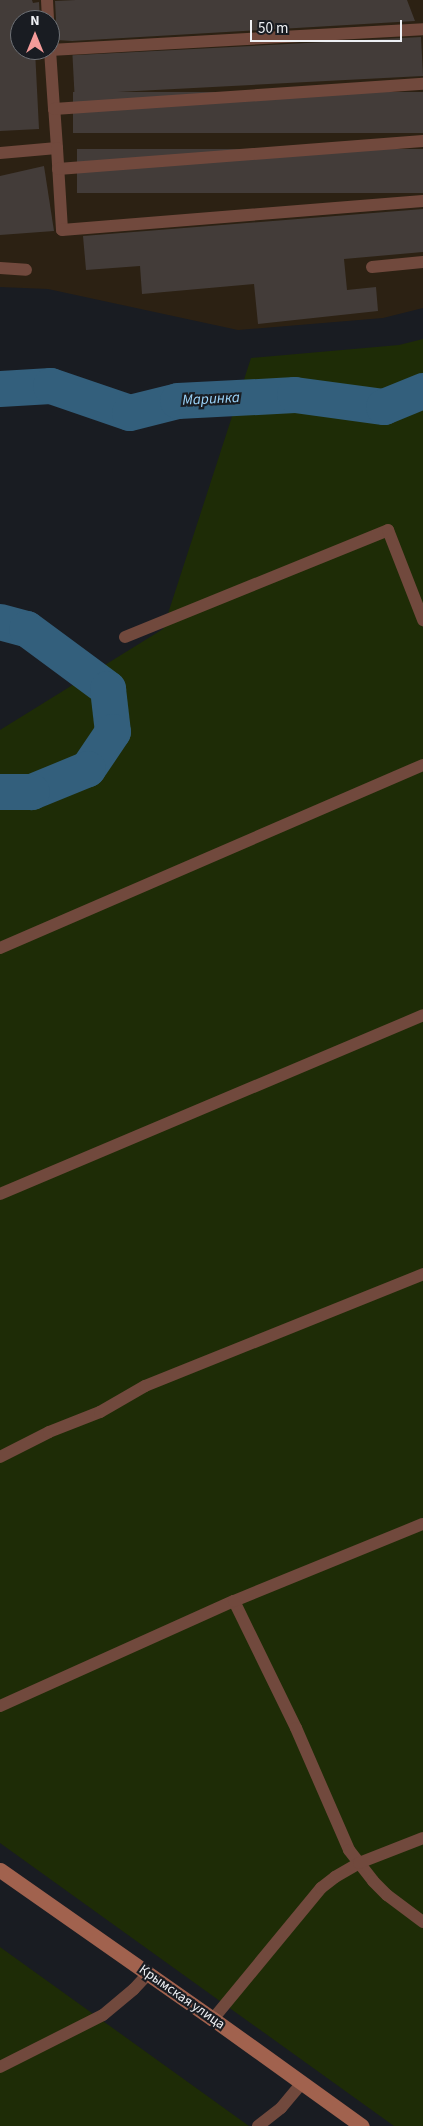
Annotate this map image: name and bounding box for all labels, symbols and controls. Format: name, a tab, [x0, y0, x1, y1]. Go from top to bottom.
north arrow	[10, 10, 60, 60]
scale bar	[253, 10, 406, 42]
text: N	[30, 11, 40, 31]
text: 50 m	[258, 18, 288, 39]
water label: Маринка	[182, 389, 240, 409]
street label: Крымская улица	[136, 1961, 228, 2033]

